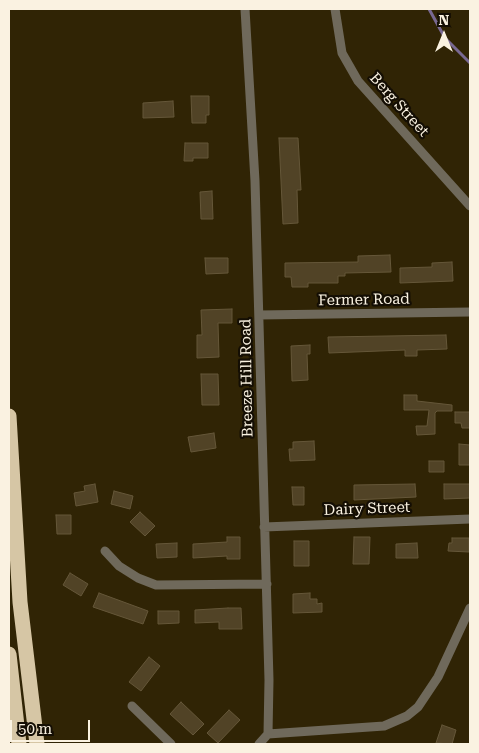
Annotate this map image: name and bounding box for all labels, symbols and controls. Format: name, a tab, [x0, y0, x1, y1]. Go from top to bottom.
north arrow	[419, 10, 469, 60]
text: N	[439, 12, 449, 28]
street label: Berg Street	[366, 69, 432, 141]
street label: Fermer Road	[318, 290, 410, 310]
street label: Breeze Hill Road	[237, 318, 257, 438]
street label: Dairy Street	[323, 498, 411, 520]
scale bar	[12, 710, 92, 742]
text: 50 m	[18, 720, 52, 738]

